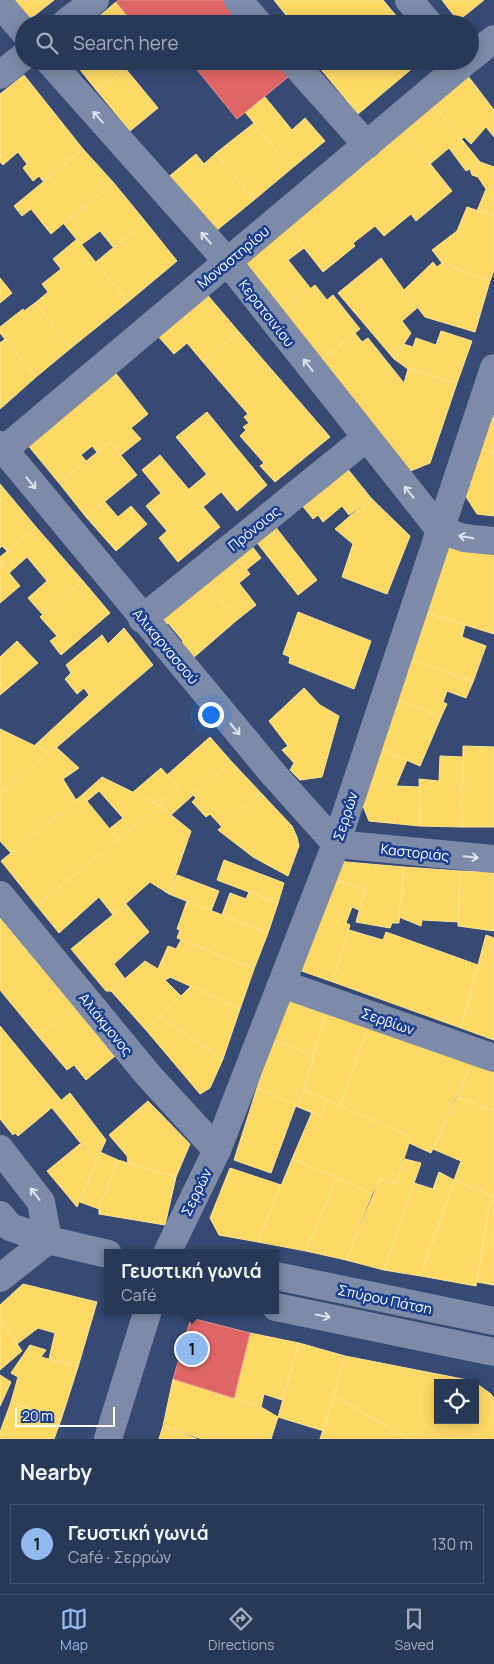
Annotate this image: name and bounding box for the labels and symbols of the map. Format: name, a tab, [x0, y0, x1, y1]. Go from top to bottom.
one-way arrow	[92, 110, 104, 123]
street label: Μοναστηρίου	[193, 221, 273, 293]
one-way arrow	[200, 231, 212, 244]
street label: Κερατσινίου	[235, 276, 299, 350]
one-way arrow	[303, 358, 314, 371]
one-way arrow	[25, 476, 36, 489]
one-way arrow	[404, 486, 415, 499]
street label: Πρόνοιας	[224, 501, 284, 555]
one-way arrow	[459, 532, 475, 542]
street label: Αλικαρνασσού	[129, 604, 203, 688]
your location	[198, 702, 224, 728]
one-way arrow	[229, 722, 240, 735]
street label: Σερρών	[328, 789, 362, 843]
street label: Καστοριάς	[380, 839, 451, 865]
one-way arrow	[463, 852, 479, 862]
street label: Αλιάκμονος	[75, 989, 137, 1060]
street label: Σερβίων	[359, 1003, 417, 1039]
street label: Σερρών	[176, 1165, 216, 1219]
one-way arrow	[30, 1187, 40, 1201]
street label: Σπύρου Πάτση	[336, 1280, 434, 1318]
one-way arrow	[315, 1312, 331, 1322]
pin: 1	[176, 1330, 208, 1368]
scale bar	[15, 1404, 115, 1427]

